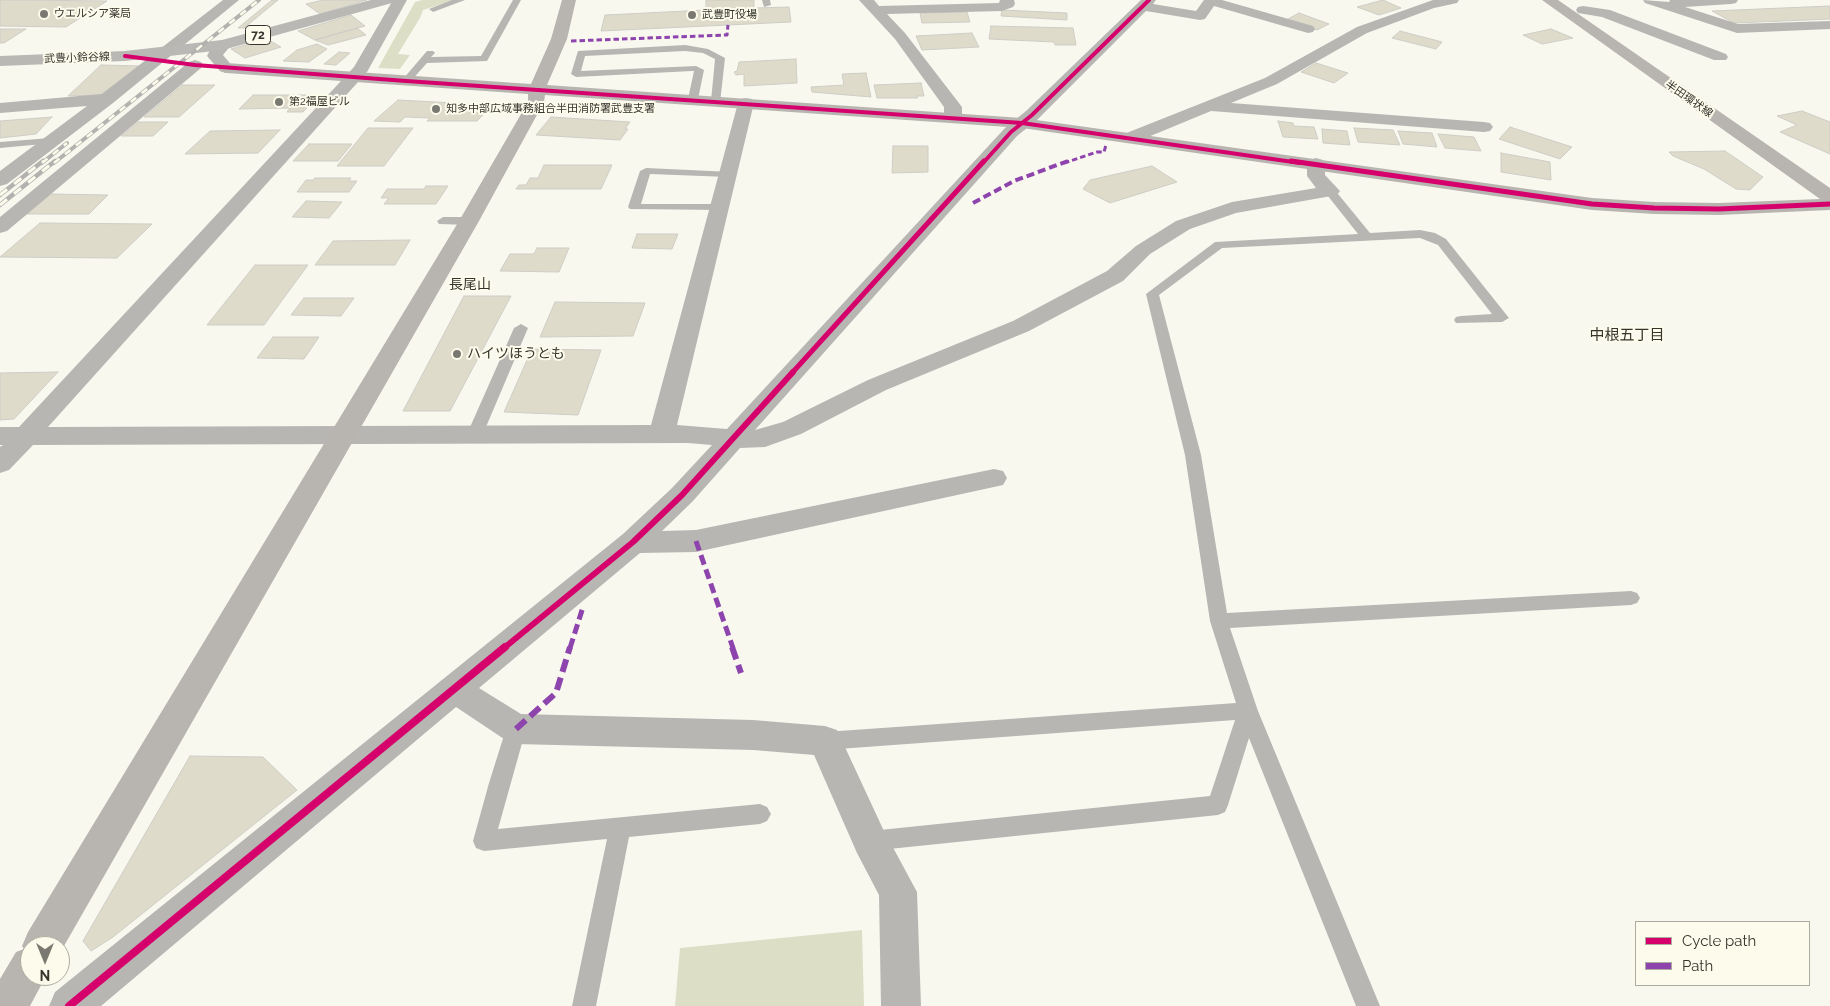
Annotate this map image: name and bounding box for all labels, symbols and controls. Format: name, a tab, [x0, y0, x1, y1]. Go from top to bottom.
place label: ウエルシア薬局	[54, 7, 131, 21]
marker: ウエルシア薬局	[38, 8, 50, 20]
place label: 武豊町役場	[702, 8, 757, 22]
marker: 武豊町役場	[686, 9, 698, 21]
road number: 72	[246, 26, 270, 44]
street label: 武豊小鈴谷線	[44, 50, 110, 66]
street label: 半田環状線	[1663, 78, 1715, 120]
place label: 第2福屋ビル	[289, 95, 350, 109]
marker: 第2福屋ビル	[273, 96, 285, 108]
place label: 知多中部広域事務組合半田消防署武豊支署	[446, 102, 655, 116]
marker: 知多中部広域事務組合半田消防署武豊支署	[430, 103, 442, 115]
district label: 長尾山	[449, 277, 491, 293]
district label: 中根五丁目	[1590, 326, 1664, 344]
place label: ハイツほうとも	[467, 346, 565, 362]
marker: ハイツほうとも	[451, 348, 463, 360]
legend	[1635, 921, 1810, 986]
text: Cycle path	[1682, 932, 1756, 950]
north arrow	[20, 936, 70, 986]
text: Path	[1682, 957, 1713, 975]
text: N	[40, 967, 50, 983]

